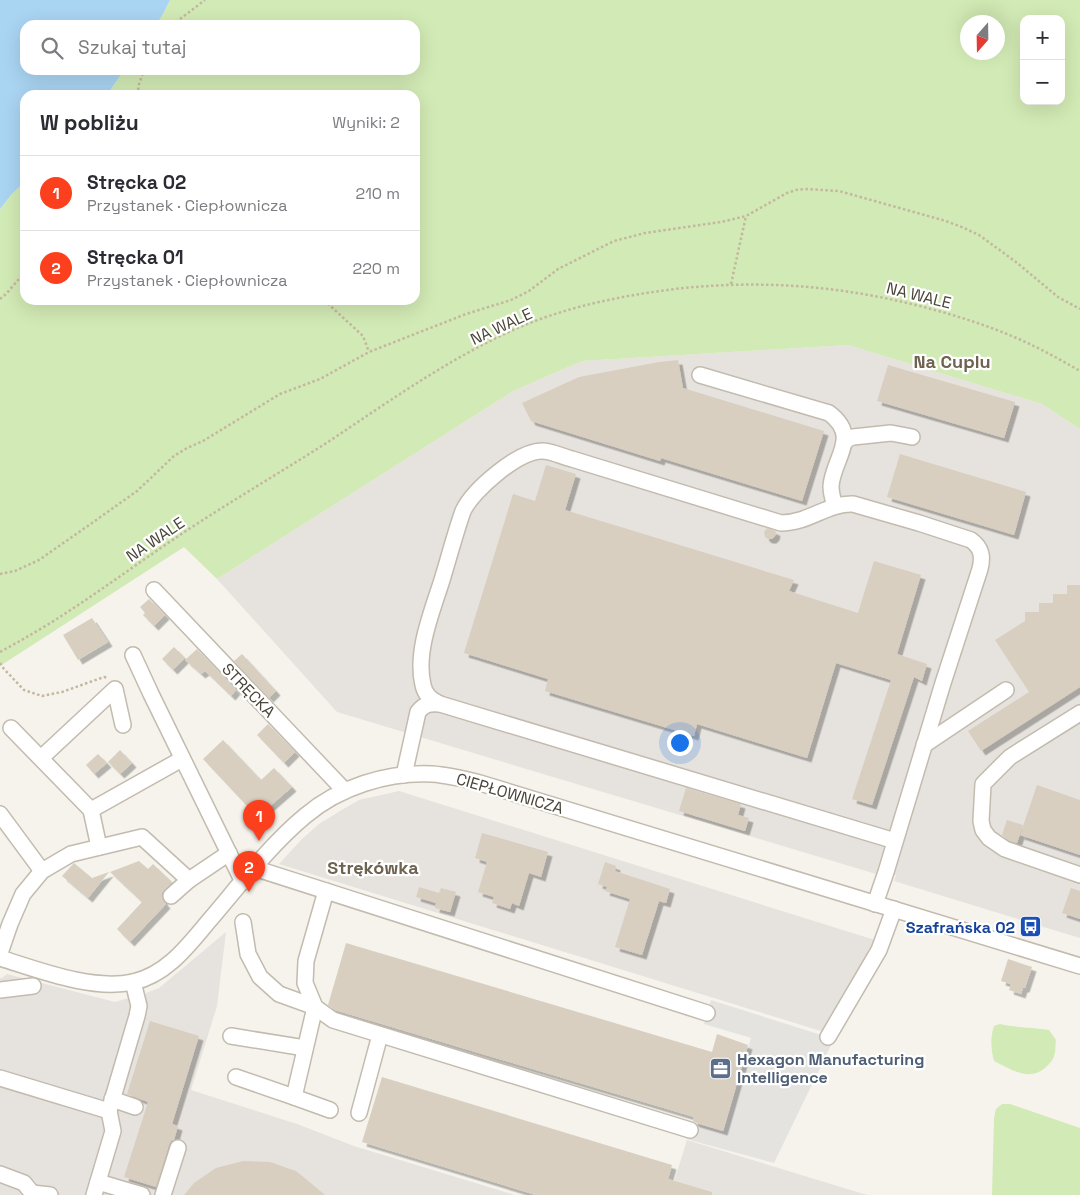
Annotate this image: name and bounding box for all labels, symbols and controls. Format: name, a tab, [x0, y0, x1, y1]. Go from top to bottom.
north arrow	[960, 15, 1005, 60]
map controls	[1020, 15, 1065, 105]
button: +	[1020, 15, 1065, 60]
search box	[20, 20, 420, 75]
icon: search	[38, 34, 66, 62]
text: Szukaj tutaj	[78, 35, 186, 60]
button: −	[1020, 60, 1065, 105]
text: W pobliżu	[40, 109, 139, 136]
text: Wyniki: 2	[332, 112, 400, 133]
text: Stręcka 02	[87, 170, 186, 195]
text: 1	[52, 183, 60, 204]
text: 210 m	[356, 183, 400, 204]
text: Przystanek · Ciepłownicza	[87, 195, 288, 216]
text: Stręcka 01	[87, 245, 184, 270]
text: 2	[51, 258, 61, 279]
text: 220 m	[353, 258, 400, 279]
text: Przystanek · Ciepłownicza	[87, 270, 288, 291]
street label: NA WALE	[884, 277, 953, 314]
street label: NA WALE	[467, 303, 536, 350]
district label: Na Cuplu	[913, 350, 991, 373]
street label: NA WALE	[122, 512, 188, 567]
street label: STRĘCKA	[217, 659, 280, 722]
your location	[667, 730, 693, 756]
street label: CIEPŁOWNICZA	[454, 768, 566, 819]
pin: 1	[243, 800, 275, 841]
pin: 2	[233, 851, 265, 892]
district label: Strękówka	[327, 856, 419, 879]
bus stop icon: Szafrańska 02	[1019, 915, 1043, 939]
place label: Szafrańska 02	[906, 917, 1015, 938]
place label: Hexagon Manufacturing Intelligence	[737, 1049, 924, 1088]
office icon: Hexagon Manufacturing Intelligence	[709, 1056, 733, 1080]

